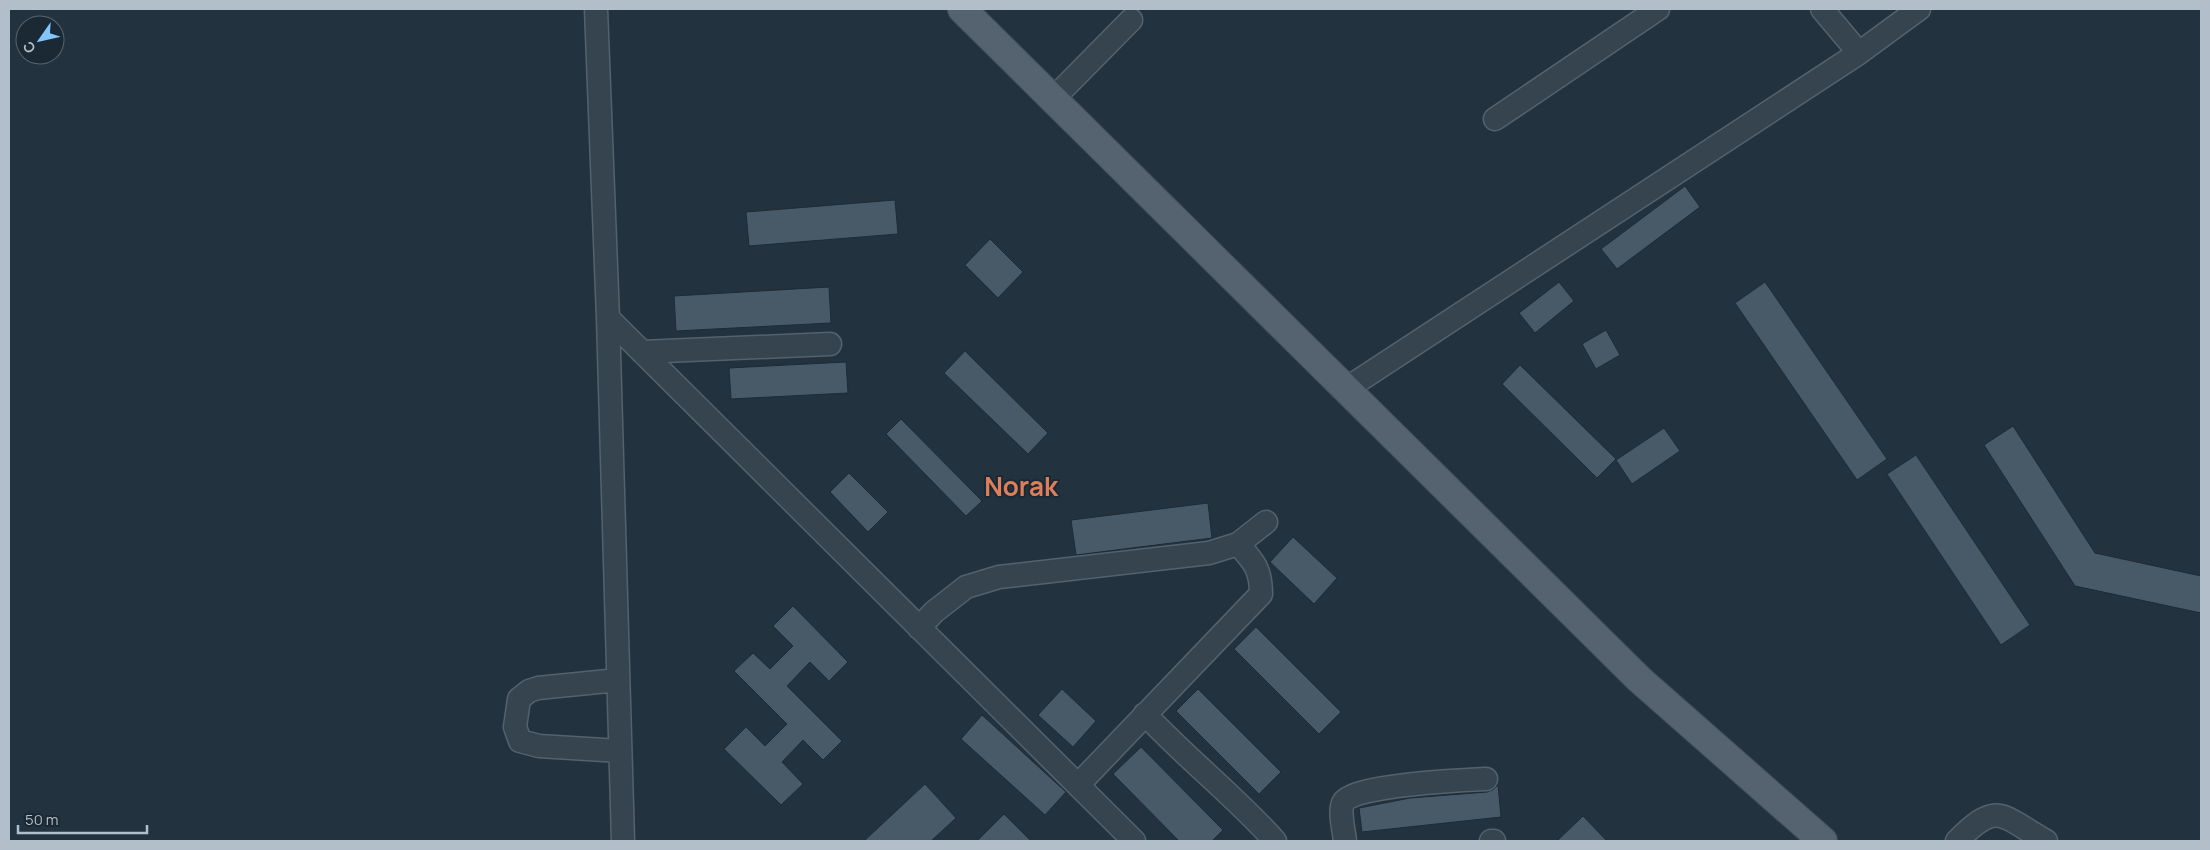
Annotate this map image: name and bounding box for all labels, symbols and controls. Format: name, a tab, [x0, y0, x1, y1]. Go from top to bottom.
north arrow	[15, 15, 65, 65]
text: С	[18, 38, 40, 57]
district label: Norak	[984, 468, 1059, 504]
scale bar	[18, 802, 146, 834]
text: 50 m	[25, 809, 59, 830]

